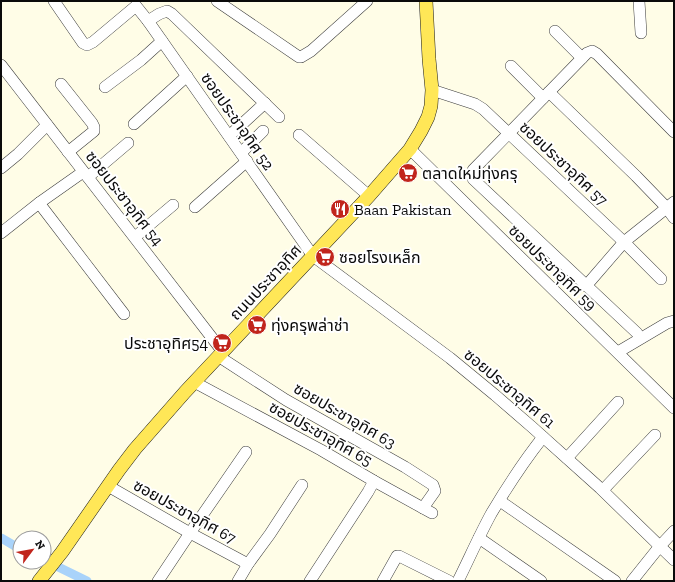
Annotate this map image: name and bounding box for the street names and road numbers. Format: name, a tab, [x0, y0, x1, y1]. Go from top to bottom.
street label: ซอยประชาอุทิศ 52	[197, 69, 278, 174]
street label: ซอยประชาอุทิศ 57	[515, 118, 612, 210]
street label: ซอยประชาอุทิศ 54	[82, 147, 168, 250]
street label: ซอยประชาอุทิศ 59	[505, 221, 601, 314]
street label: ถนนประชาอุทิศ	[226, 241, 305, 324]
street label: ซอยประชาอุทิศ 61	[460, 345, 559, 432]
street label: ซอยประชาอุทิศ 63	[290, 379, 399, 452]
street label: ซอยประชาอุทิศ 65	[266, 397, 376, 470]
street label: ซอยประชาอุทิศ 67	[130, 475, 240, 548]

